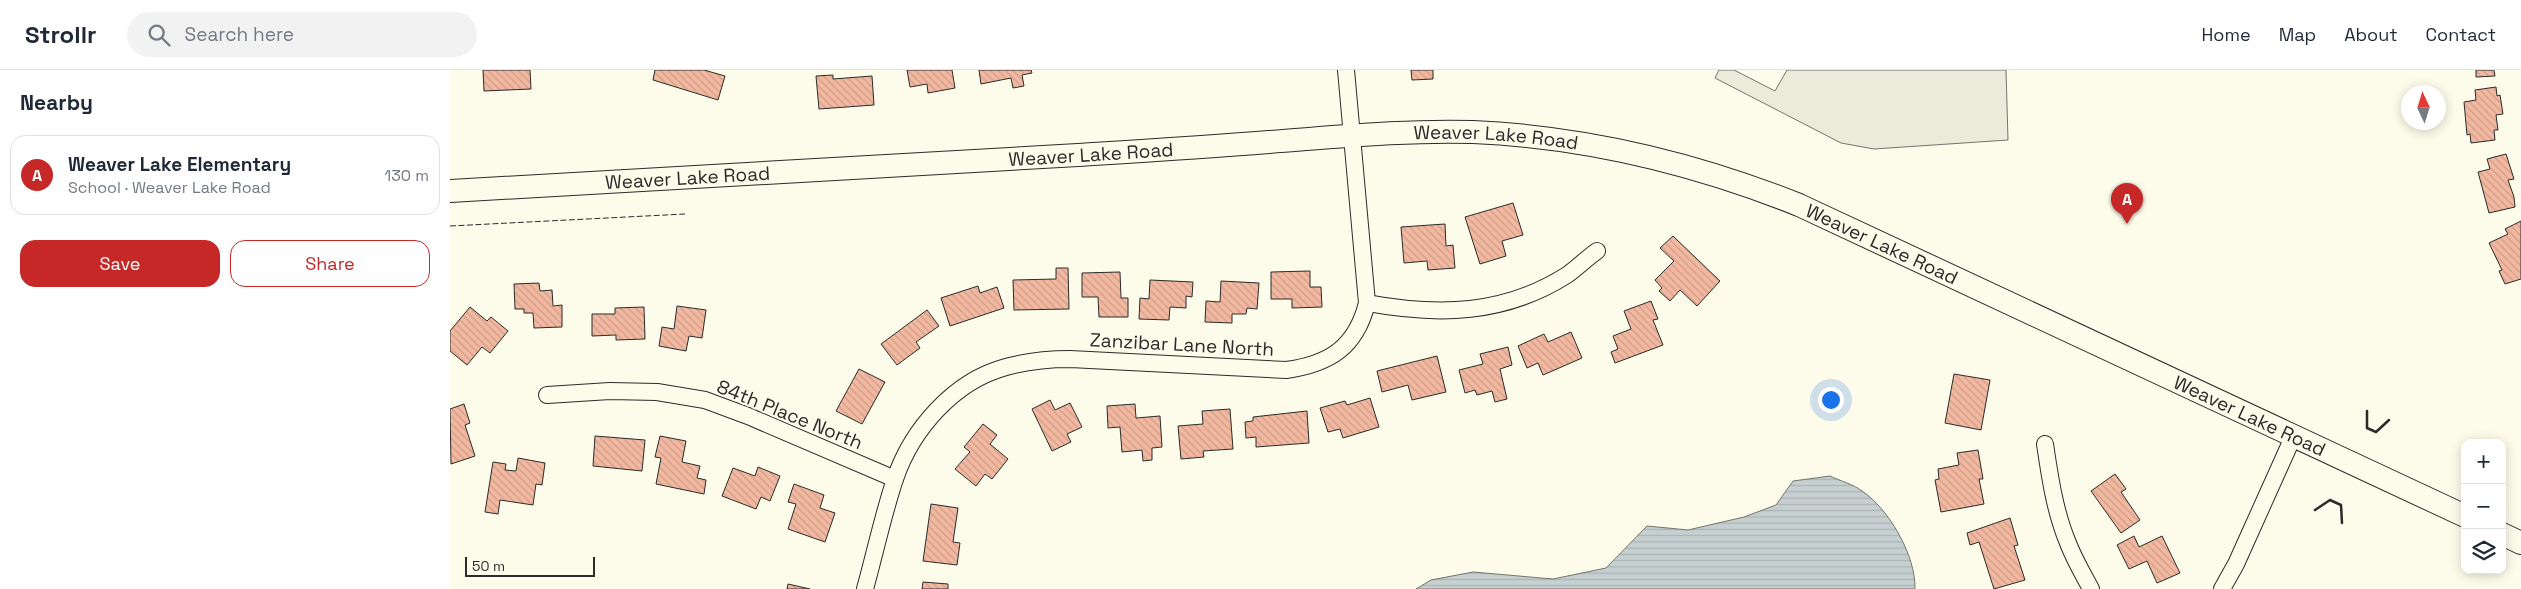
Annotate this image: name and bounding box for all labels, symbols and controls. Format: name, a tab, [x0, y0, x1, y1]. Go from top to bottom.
search box	[127, 12, 477, 57]
text: Strollr	[25, 19, 97, 50]
icon: search	[145, 21, 173, 49]
text: Search here	[185, 22, 294, 47]
text: Home	[2202, 23, 2251, 46]
text: Map	[2279, 23, 2316, 46]
text: About	[2344, 23, 2398, 46]
text: Contact	[2426, 23, 2496, 46]
north arrow	[2401, 85, 2446, 130]
text: Nearby	[20, 89, 93, 116]
street label: Weaver Lake Road	[1413, 120, 1580, 156]
street label: Weaver Lake Road	[1008, 137, 1174, 172]
text: Weaver Lake Elementary	[68, 152, 291, 177]
street label: Weaver Lake Road	[604, 161, 771, 195]
text: A	[32, 165, 42, 186]
text: 130 m	[385, 165, 429, 186]
text: School · Weaver Lake Road	[68, 177, 271, 198]
pin: A	[2111, 183, 2143, 224]
street label: Weaver Lake Road	[1802, 198, 1962, 290]
button: Save	[20, 240, 220, 287]
button: Share	[230, 240, 430, 287]
street label: Zanzibar Lane North	[1089, 327, 1275, 362]
street label: Weaver Lake Road	[2170, 370, 2330, 462]
street label: 84th Place North	[713, 374, 866, 455]
your location	[1818, 387, 1844, 413]
map controls	[2461, 439, 2506, 574]
button: +	[2461, 439, 2506, 484]
button: −	[2461, 484, 2506, 529]
button: layers	[2461, 529, 2506, 574]
scale bar	[465, 554, 595, 577]
text: 50 m	[472, 557, 505, 575]

